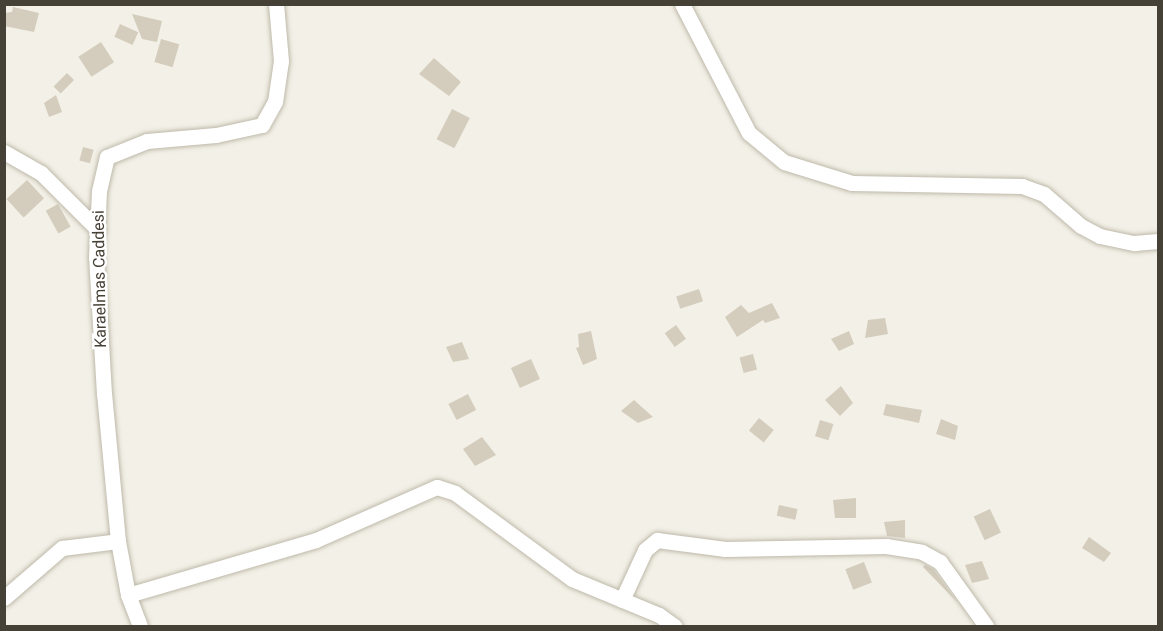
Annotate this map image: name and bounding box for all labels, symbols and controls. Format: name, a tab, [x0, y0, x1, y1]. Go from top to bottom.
street label: Karaelmas Caddesi	[89, 210, 111, 348]

